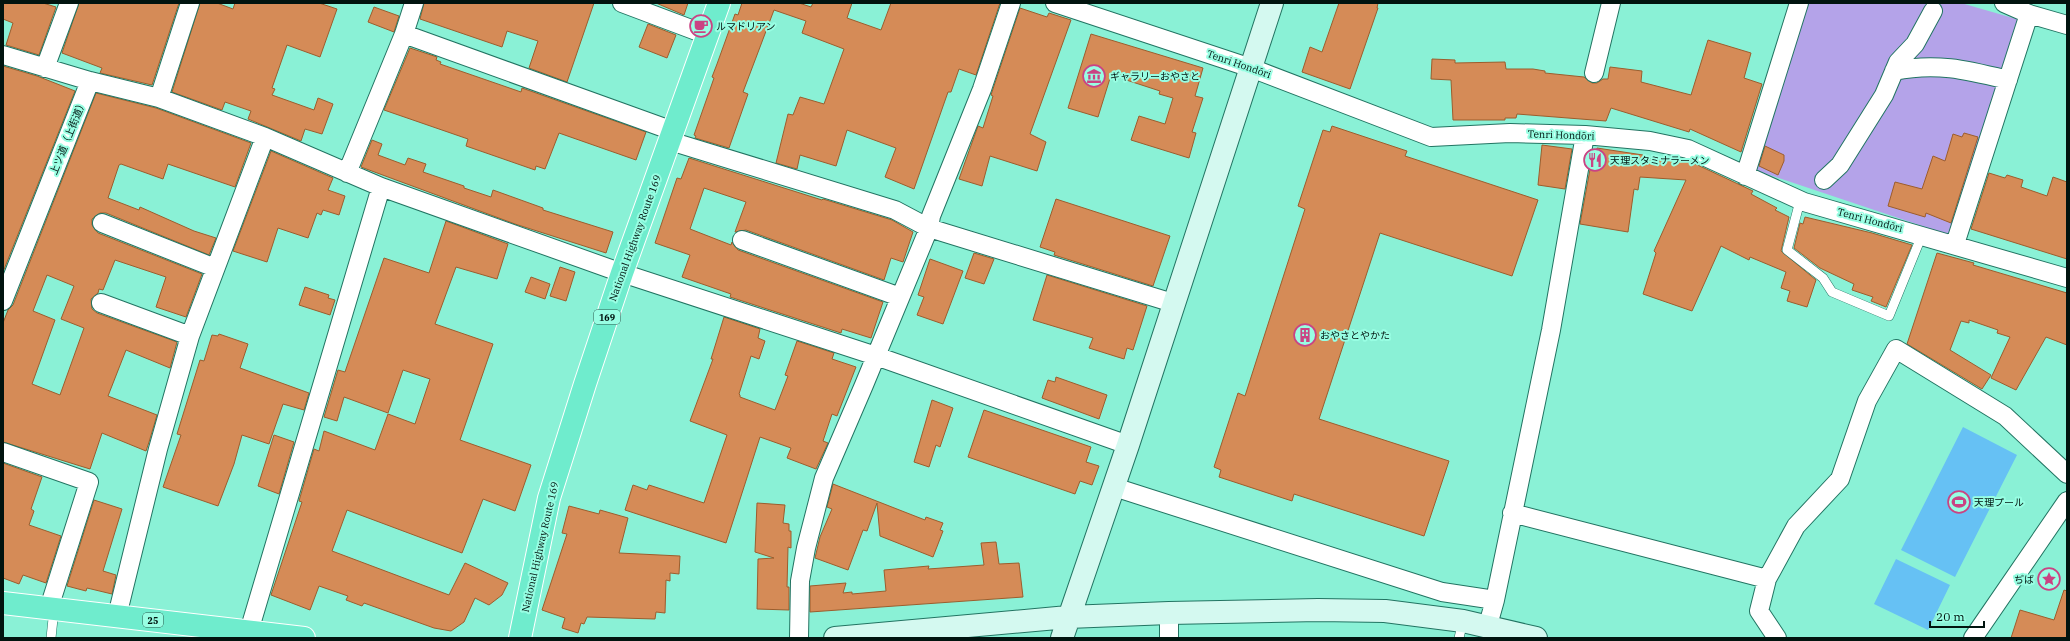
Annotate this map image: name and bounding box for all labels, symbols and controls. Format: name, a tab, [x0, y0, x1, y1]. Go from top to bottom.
cafe icon: ルマドリアン	[688, 13, 714, 39]
place label: ルマドリアン	[716, 20, 776, 33]
street label: Tenri Hondōri	[1205, 47, 1273, 81]
museum icon: ギャラリーおやさと	[1081, 63, 1107, 89]
place label: ギャラリーおやさと	[1110, 70, 1200, 83]
street label: 上ツ道（上街道）	[47, 97, 89, 177]
street label: Tenri Hondōri	[1527, 127, 1595, 143]
restaurant icon: 天理スタミナラーメン	[1582, 147, 1608, 173]
place label: 天理スタミナラーメン	[1610, 154, 1710, 167]
street label: National Highway Route 169	[606, 173, 664, 303]
street label: Tenri Hondōri	[1836, 205, 1904, 235]
road number: 169	[594, 310, 620, 324]
building icon: おやさとやかた	[1292, 322, 1318, 348]
place label: おやさとやかた	[1320, 329, 1390, 342]
street label: National Highway Route 169	[519, 480, 561, 614]
sports icon: 天理プール	[1946, 489, 1972, 515]
place label: 天理プール	[1974, 496, 2024, 509]
place icon: ぢば	[2036, 566, 2062, 592]
place label: ぢば	[2014, 573, 2034, 586]
scale bar	[1930, 603, 1984, 629]
text: 20 m	[1936, 609, 1965, 624]
road number: 25	[143, 613, 163, 627]

